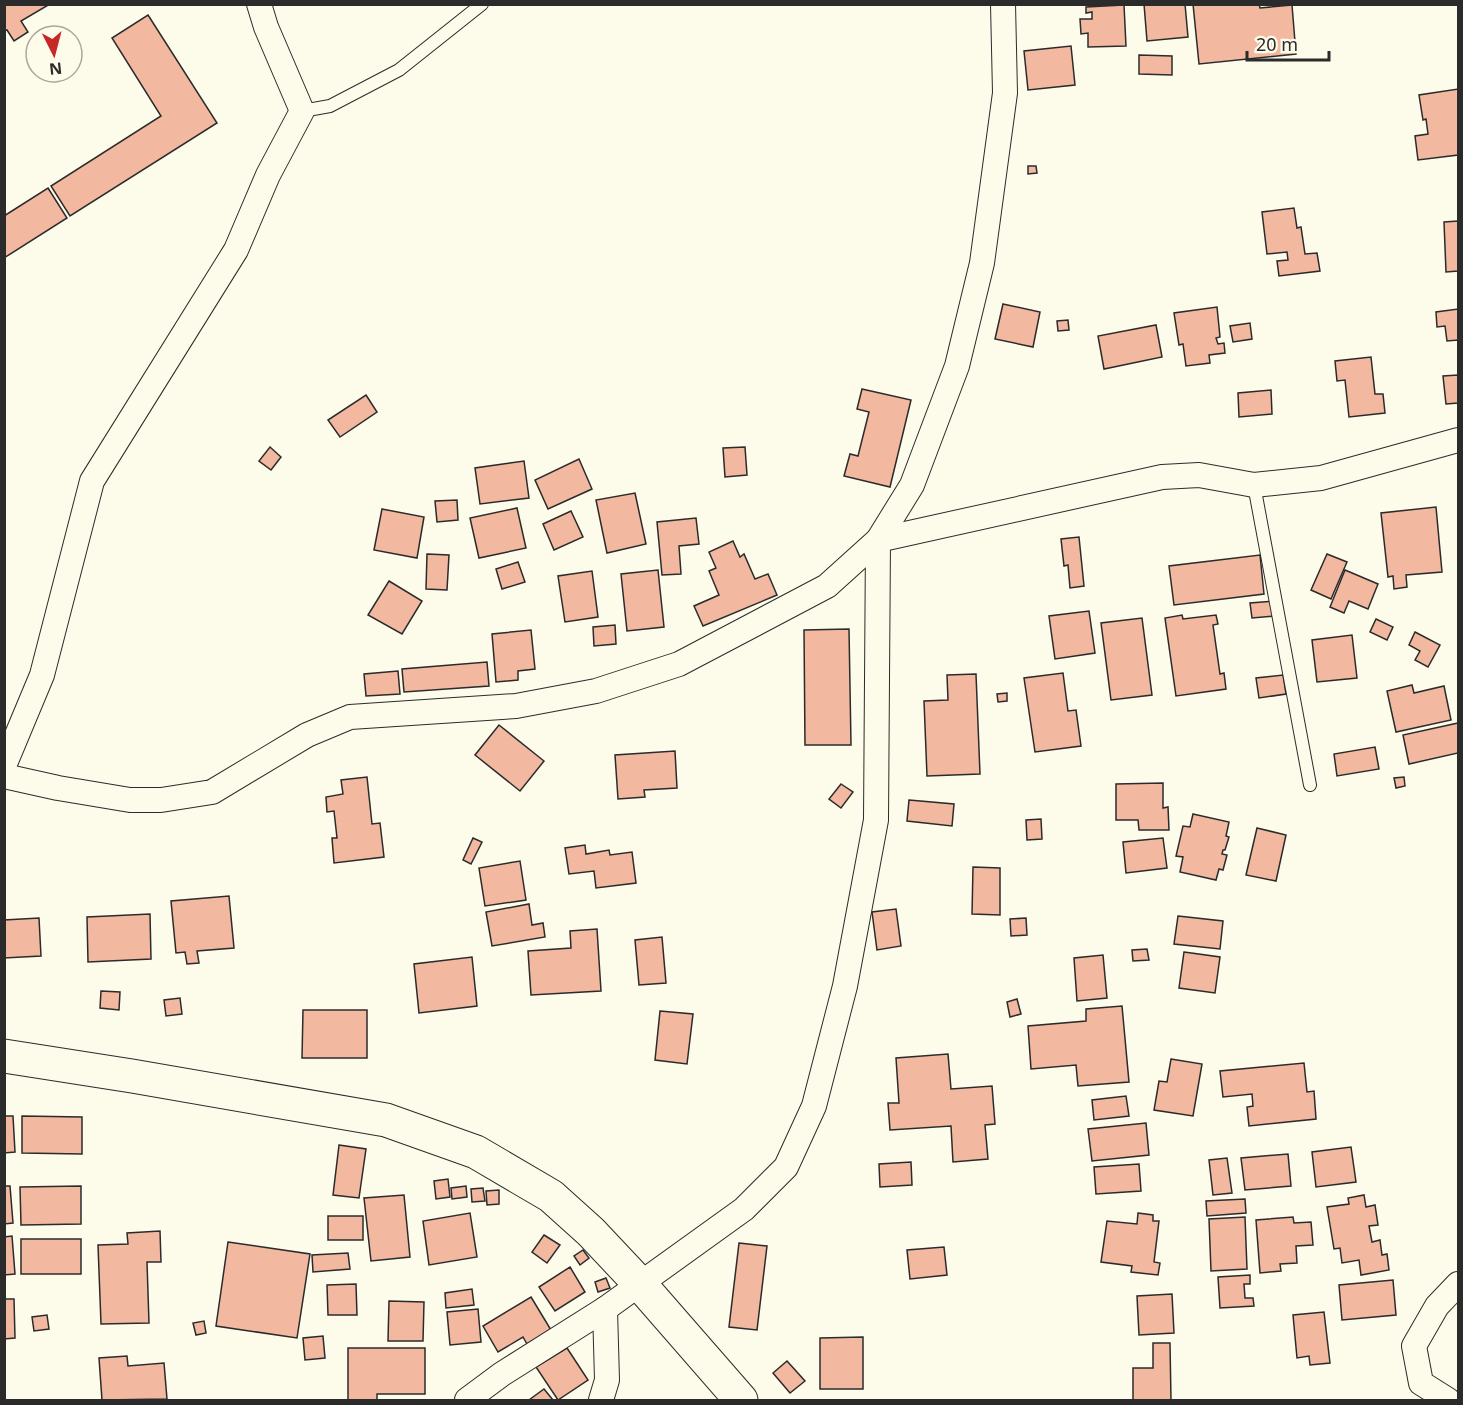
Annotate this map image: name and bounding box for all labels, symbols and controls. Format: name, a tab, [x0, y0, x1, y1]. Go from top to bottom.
north arrow	[24, 24, 84, 84]
scale bar	[1247, 24, 1330, 62]
text: 20 m	[1256, 32, 1298, 56]
text: N	[48, 57, 63, 81]

